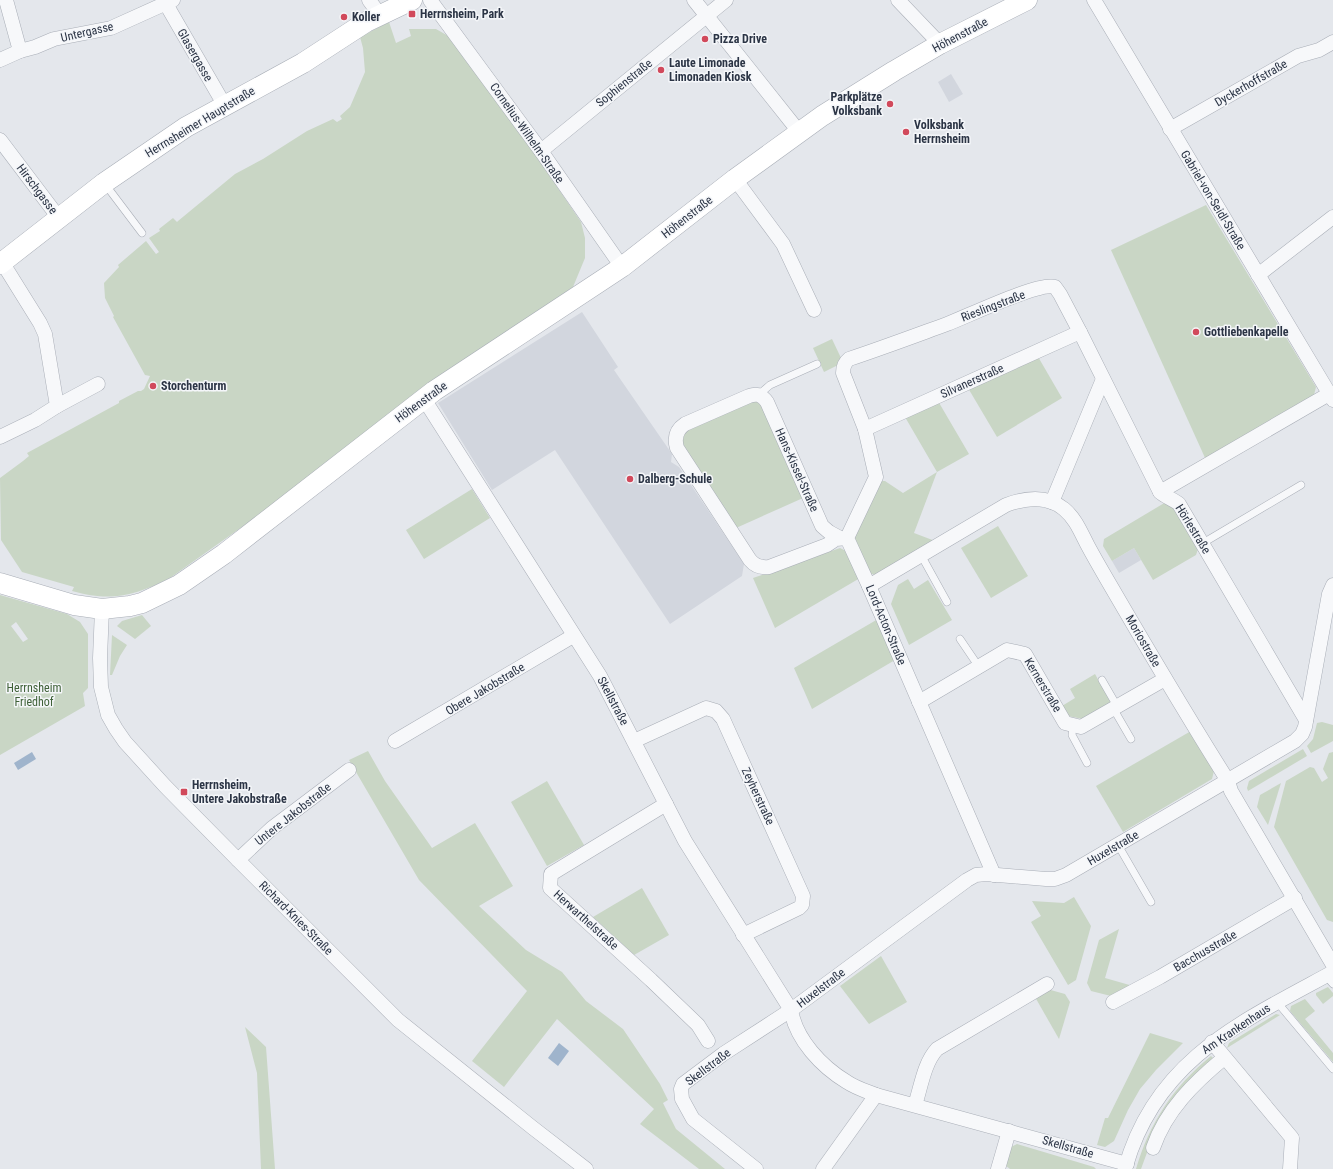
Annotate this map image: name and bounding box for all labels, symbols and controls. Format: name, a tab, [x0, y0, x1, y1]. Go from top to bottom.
place label: Herrnsheim, Park	[420, 7, 504, 21]
marker: Herrnsheim, Park	[407, 9, 417, 19]
place label: Koller	[352, 10, 380, 24]
marker: Koller	[339, 12, 349, 22]
street label: Höhenstraße	[930, 14, 990, 55]
street label: Untergasse	[59, 19, 115, 45]
street label: Glasergasse	[174, 26, 216, 84]
place label: Pizza Drive	[713, 32, 767, 46]
marker: Pizza Drive	[700, 34, 710, 44]
street label: Sophienstraße	[593, 56, 655, 110]
place label: Laute Limonade Limonaden Kiosk	[669, 56, 752, 84]
street label: Dyckerhoffstraße	[1212, 56, 1290, 109]
marker: Laute Limonade Limonaden Kiosk	[656, 65, 666, 75]
street label: Cornelius-Wilhelm-Straße	[487, 80, 567, 186]
street label: Herrnsheimer Hauptstraße	[143, 84, 258, 160]
place label: Parkplätze Volksbank	[831, 90, 882, 118]
marker: Parkplätze Volksbank	[885, 99, 895, 109]
place label: Volksbank Herrnsheim	[914, 118, 970, 146]
marker: Volksbank Herrnsheim	[901, 127, 911, 137]
street label: Gabriel-von-Seidl-Straße	[1178, 148, 1248, 253]
street label: Hirschgasse	[14, 161, 61, 217]
street label: Höhenstraße	[659, 193, 716, 241]
street label: Rieslingstraße	[959, 287, 1027, 325]
place label: Gottliebenkapelle	[1204, 325, 1289, 339]
marker: Gottliebenkapelle	[1191, 327, 1201, 337]
street label: Silvanerstraße	[938, 361, 1006, 401]
street label: Höhenstraße	[392, 378, 450, 426]
place label: Storchenturm	[161, 379, 226, 393]
marker: Storchenturm	[148, 381, 158, 391]
street label: Hans-Kissel-Straße	[772, 426, 822, 514]
place label: Dalberg-Schule	[638, 472, 712, 486]
marker: Dalberg-Schule	[625, 474, 635, 484]
street label: Hörlestraße	[1172, 502, 1214, 557]
street label: Lord-Acton-Straße	[863, 583, 909, 668]
street label: Moriostraße	[1123, 613, 1164, 670]
street label: Kernerstraße	[1021, 655, 1065, 715]
street label: Obere Jakobstraße	[443, 660, 527, 718]
street label: Skellstraße	[594, 674, 632, 728]
park label: Herrnsheim Friedhof	[7, 681, 61, 709]
street label: Zeyherstraße	[739, 765, 778, 827]
place label: Herrnsheim, Untere Jakobstraße	[192, 778, 287, 806]
street label: Untere Jakobstraße	[252, 780, 334, 848]
marker: Herrnsheim, Untere Jakobstraße	[179, 787, 189, 797]
street label: Huxelstraße	[1085, 828, 1141, 868]
street label: Richard-Knies-Straße	[256, 878, 336, 958]
street label: Herwarthelstraße	[551, 887, 621, 953]
street label: Bacchusstraße	[1171, 927, 1239, 975]
street label: Huxelstraße	[794, 965, 848, 1011]
street label: Am Krankenhaus	[1199, 1001, 1273, 1057]
street label: Skellstraße	[683, 1045, 734, 1088]
street label: Skellstraße	[1041, 1133, 1096, 1161]

